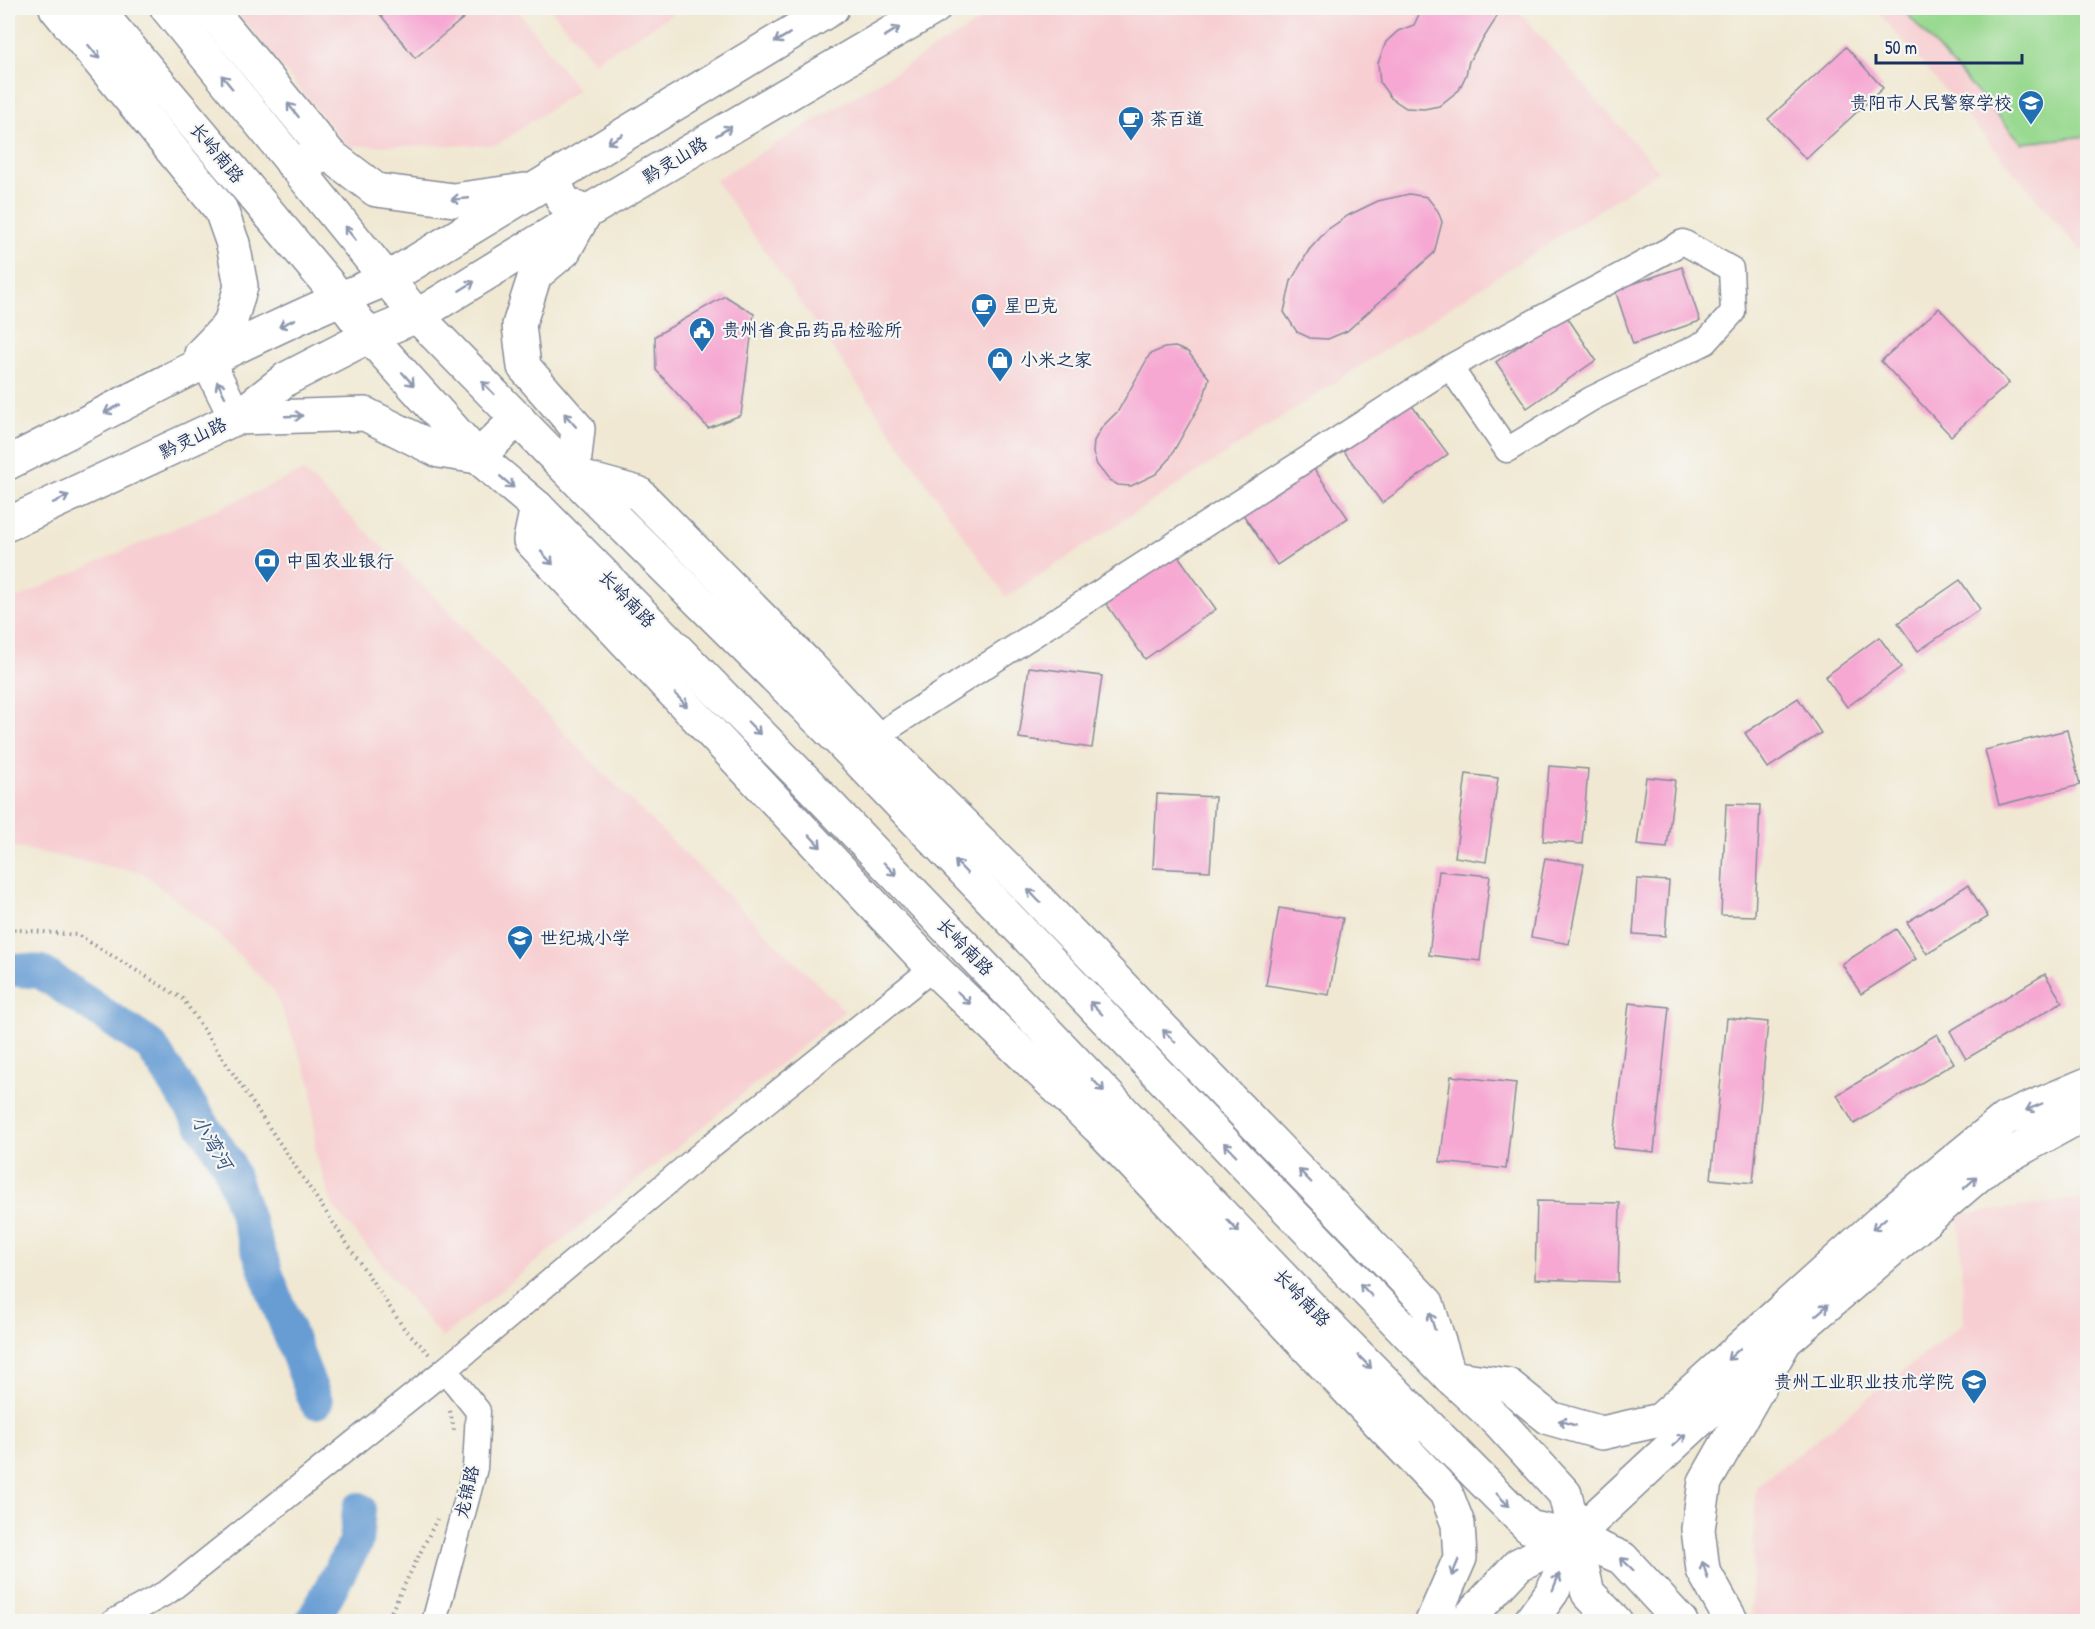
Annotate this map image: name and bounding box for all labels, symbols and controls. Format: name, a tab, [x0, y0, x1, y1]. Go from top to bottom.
one-way arrow	[883, 26, 900, 38]
scale bar	[1876, 27, 2022, 65]
one-way arrow	[774, 32, 791, 44]
text: 50 m	[1885, 35, 1917, 60]
one-way arrow	[87, 44, 100, 60]
one-way arrow	[220, 74, 233, 90]
school or university icon: 贵阳市人民警察学校	[2016, 88, 2046, 126]
place label: 贵阳市人民警察学校	[1850, 90, 2012, 115]
one-way arrow	[286, 103, 300, 118]
cafe icon: 茶百道	[1116, 104, 1146, 142]
place label: 茶百道	[1150, 106, 1204, 131]
street label: 长岭南路	[185, 117, 250, 188]
one-way arrow	[715, 125, 732, 137]
street label: 黔灵山路	[637, 130, 712, 189]
one-way arrow	[607, 134, 624, 146]
one-way arrow	[450, 194, 470, 205]
one-way arrow	[343, 225, 356, 241]
one-way arrow	[458, 279, 475, 291]
cafe icon: 星巴克	[969, 291, 999, 329]
place label: 星巴克	[1004, 293, 1058, 318]
public building icon: 贵州省食品药品检验所	[687, 315, 717, 353]
one-way arrow	[278, 317, 296, 329]
place label: 贵州省食品药品检验所	[722, 317, 902, 342]
shop icon: 小米之家	[985, 345, 1015, 383]
place label: 小米之家	[1020, 347, 1092, 372]
one-way arrow	[401, 372, 415, 387]
one-way arrow	[215, 380, 226, 398]
one-way arrow	[481, 380, 496, 395]
one-way arrow	[104, 404, 122, 416]
one-way arrow	[284, 410, 304, 422]
street label: 黔灵山路	[155, 411, 231, 464]
one-way arrow	[563, 412, 576, 428]
one-way arrow	[499, 475, 514, 489]
one-way arrow	[51, 493, 69, 505]
bank icon: 中国农业银行	[252, 546, 282, 584]
place label: 中国农业银行	[286, 548, 394, 573]
one-way arrow	[540, 550, 554, 565]
street label: 长岭南路	[593, 564, 661, 633]
one-way arrow	[674, 692, 688, 707]
one-way arrow	[747, 721, 762, 736]
one-way arrow	[808, 834, 822, 849]
one-way arrow	[954, 860, 968, 875]
one-way arrow	[883, 861, 897, 876]
one-way arrow	[1027, 888, 1041, 903]
street label: 长岭南路	[931, 912, 999, 981]
school or university icon: 世纪城小学	[505, 923, 535, 961]
place label: 世纪城小学	[540, 925, 630, 950]
one-way arrow	[956, 990, 971, 1004]
one-way arrow	[1089, 1001, 1103, 1016]
one-way arrow	[1162, 1029, 1177, 1044]
one-way arrow	[1090, 1078, 1105, 1093]
one-way arrow	[2025, 1102, 2043, 1113]
water label: 小湾河	[185, 1109, 241, 1177]
one-way arrow	[1223, 1142, 1238, 1157]
one-way arrow	[1298, 1169, 1312, 1184]
one-way arrow	[1962, 1176, 1978, 1189]
one-way arrow	[1872, 1217, 1887, 1231]
one-way arrow	[1225, 1218, 1240, 1233]
street label: 长岭南路	[1268, 1263, 1336, 1332]
one-way arrow	[1358, 1282, 1373, 1297]
one-way arrow	[1814, 1303, 1829, 1317]
one-way arrow	[1426, 1312, 1437, 1331]
one-way arrow	[1727, 1347, 1742, 1361]
one-way arrow	[1357, 1354, 1372, 1369]
school or university icon: 贵州工业职业技术学院	[1959, 1367, 1989, 1405]
place label: 贵州工业职业技术学院	[1774, 1369, 1954, 1394]
one-way arrow	[1558, 1417, 1577, 1428]
one-way arrow	[1671, 1433, 1686, 1447]
street label: 龙锦路	[448, 1463, 485, 1521]
one-way arrow	[1495, 1492, 1510, 1507]
one-way arrow	[1619, 1556, 1634, 1571]
one-way arrow	[1449, 1558, 1460, 1576]
one-way arrow	[1699, 1561, 1710, 1580]
one-way arrow	[1551, 1573, 1562, 1591]

